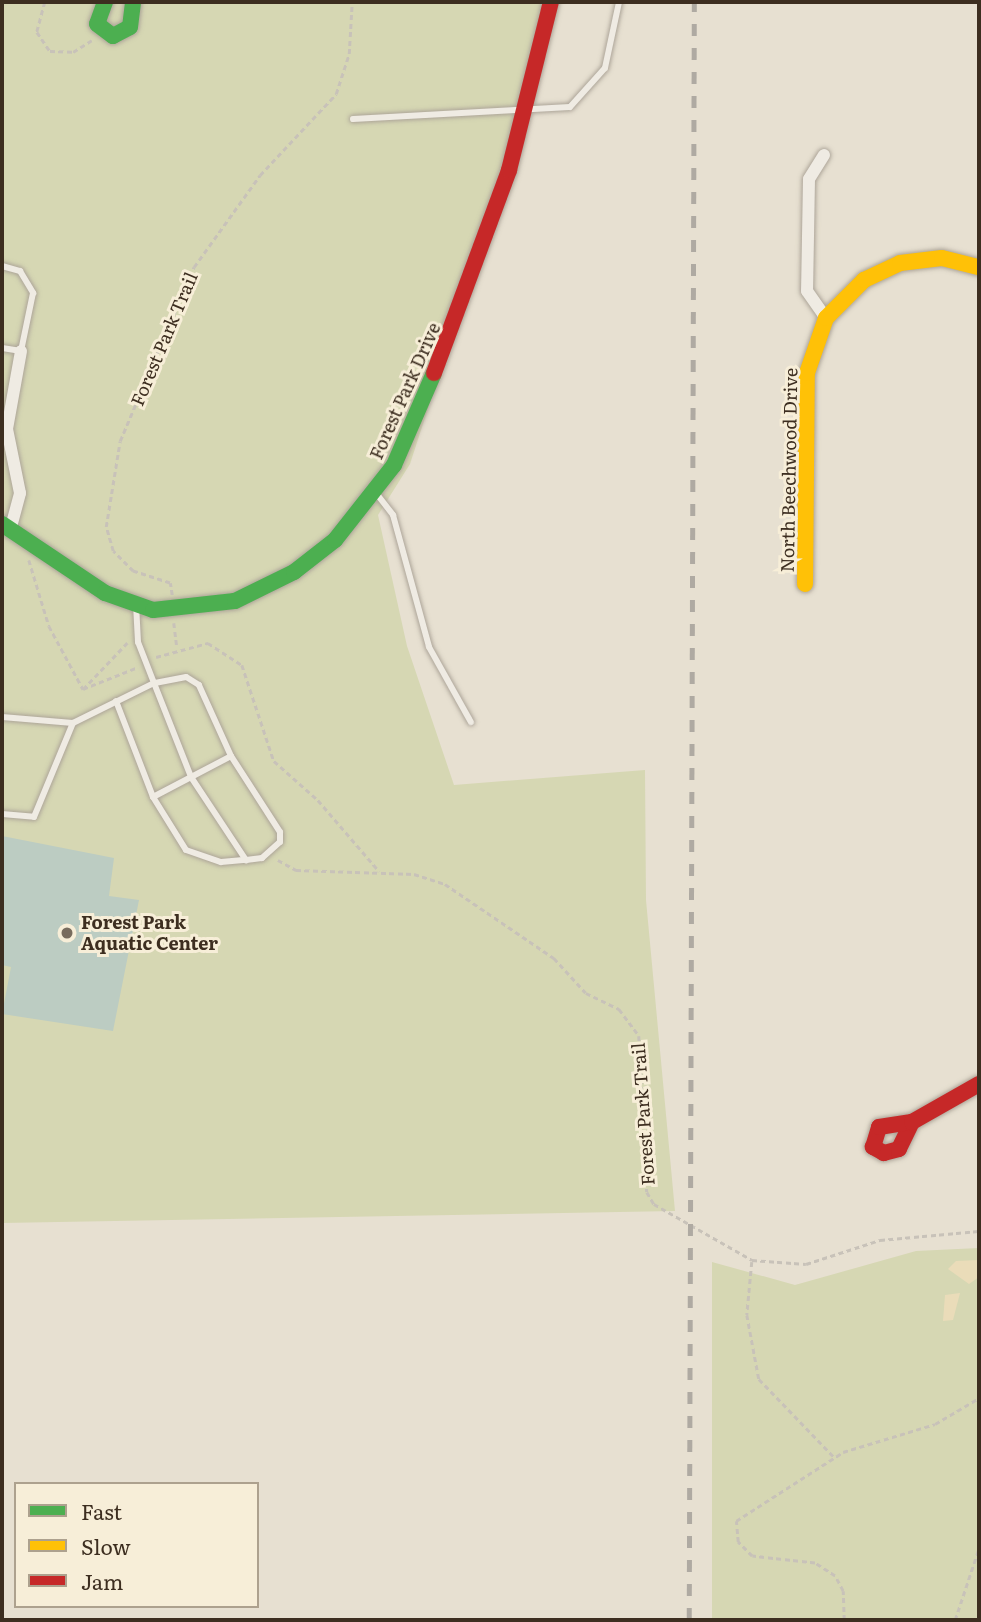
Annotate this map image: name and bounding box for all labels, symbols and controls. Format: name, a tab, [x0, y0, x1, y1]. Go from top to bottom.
street label: Forest Park Trail	[126, 269, 202, 409]
street label: Forest Park Drive	[365, 319, 445, 463]
street label: North Beechwood Drive	[776, 367, 802, 573]
place label: Forest Park Aquatic Center	[81, 912, 218, 954]
marker: Forest Park Aquatic Center	[59, 925, 75, 941]
street label: Forest Park Trail	[627, 1042, 659, 1186]
legend	[14, 1482, 259, 1608]
text: Fast	[81, 1495, 122, 1526]
text: Slow	[81, 1530, 131, 1561]
text: Jam	[81, 1565, 123, 1596]

